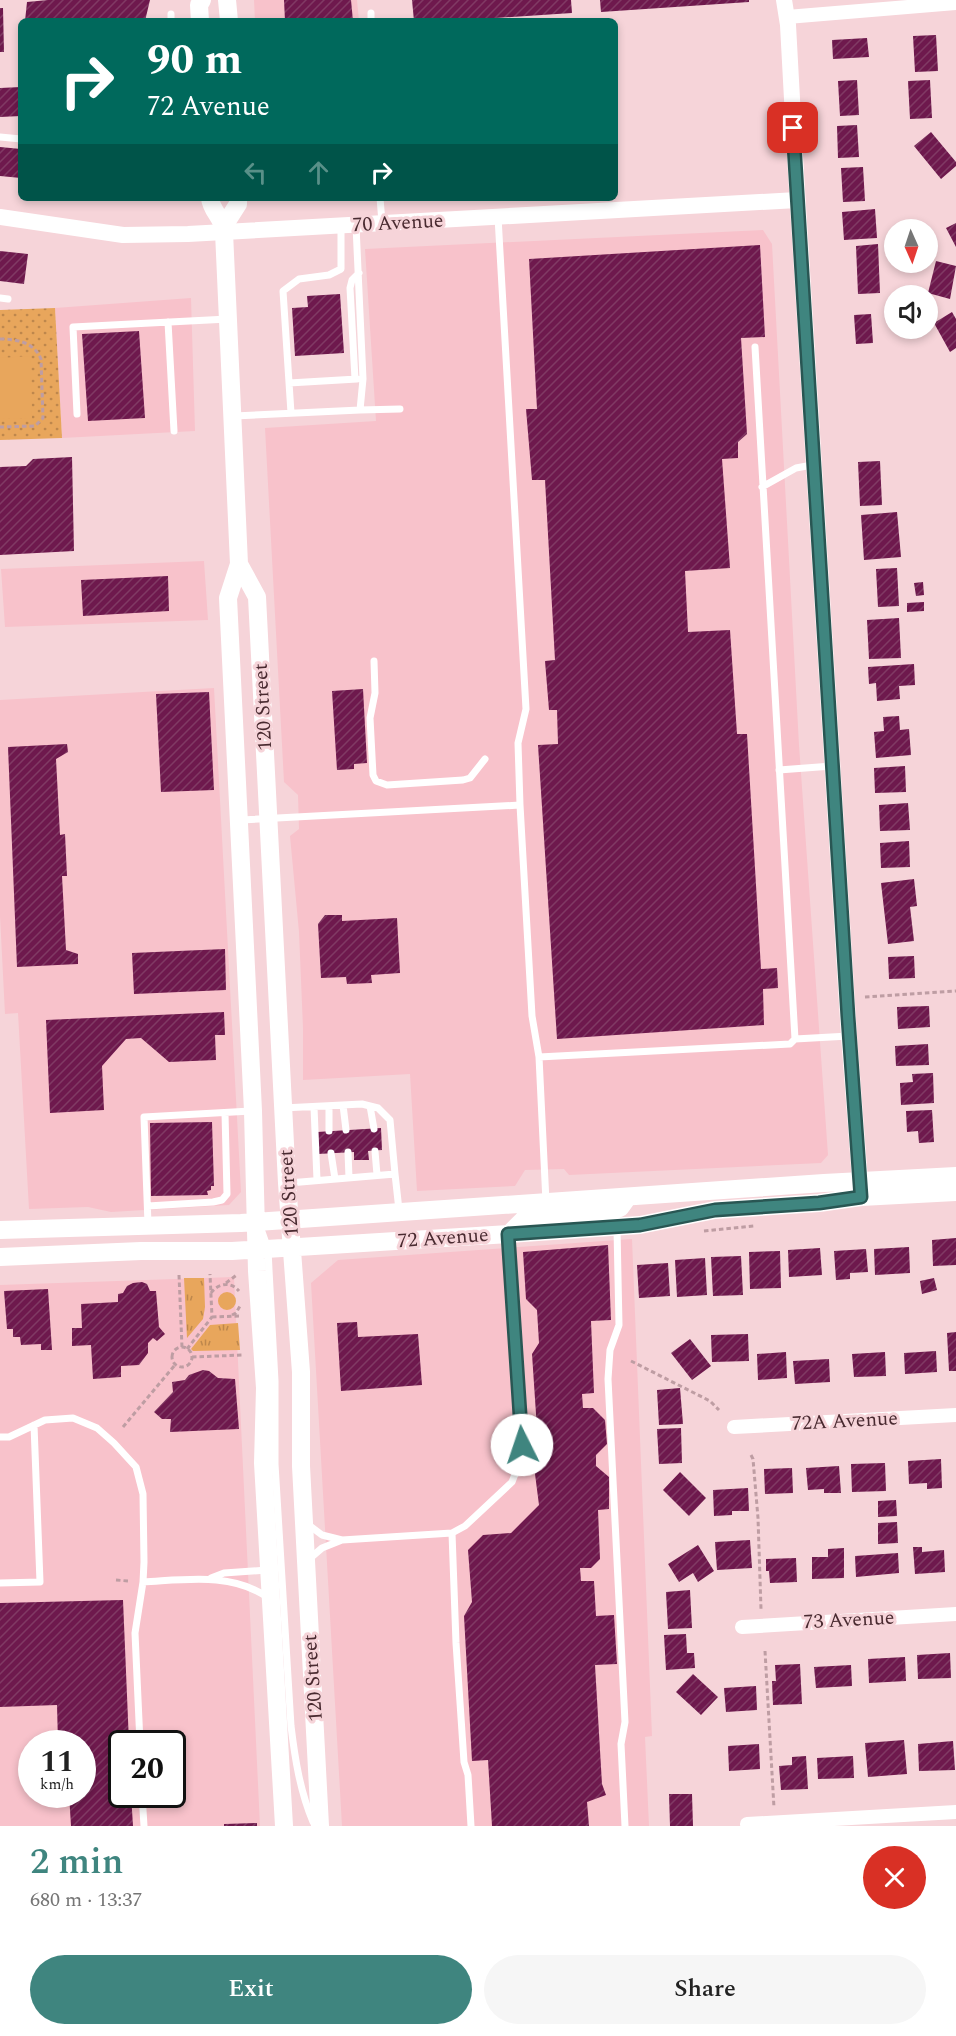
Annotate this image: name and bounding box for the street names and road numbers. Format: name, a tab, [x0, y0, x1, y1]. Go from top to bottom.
street label: 70 Avenue	[352, 206, 444, 240]
street label: 120 Street	[246, 663, 280, 751]
street label: 120 Street	[271, 1148, 307, 1238]
street label: 72 Avenue	[397, 1220, 489, 1256]
street label: 72A Avenue	[791, 1403, 899, 1439]
street label: 73 Avenue	[803, 1603, 895, 1637]
street label: 120 Street	[295, 1633, 331, 1723]

